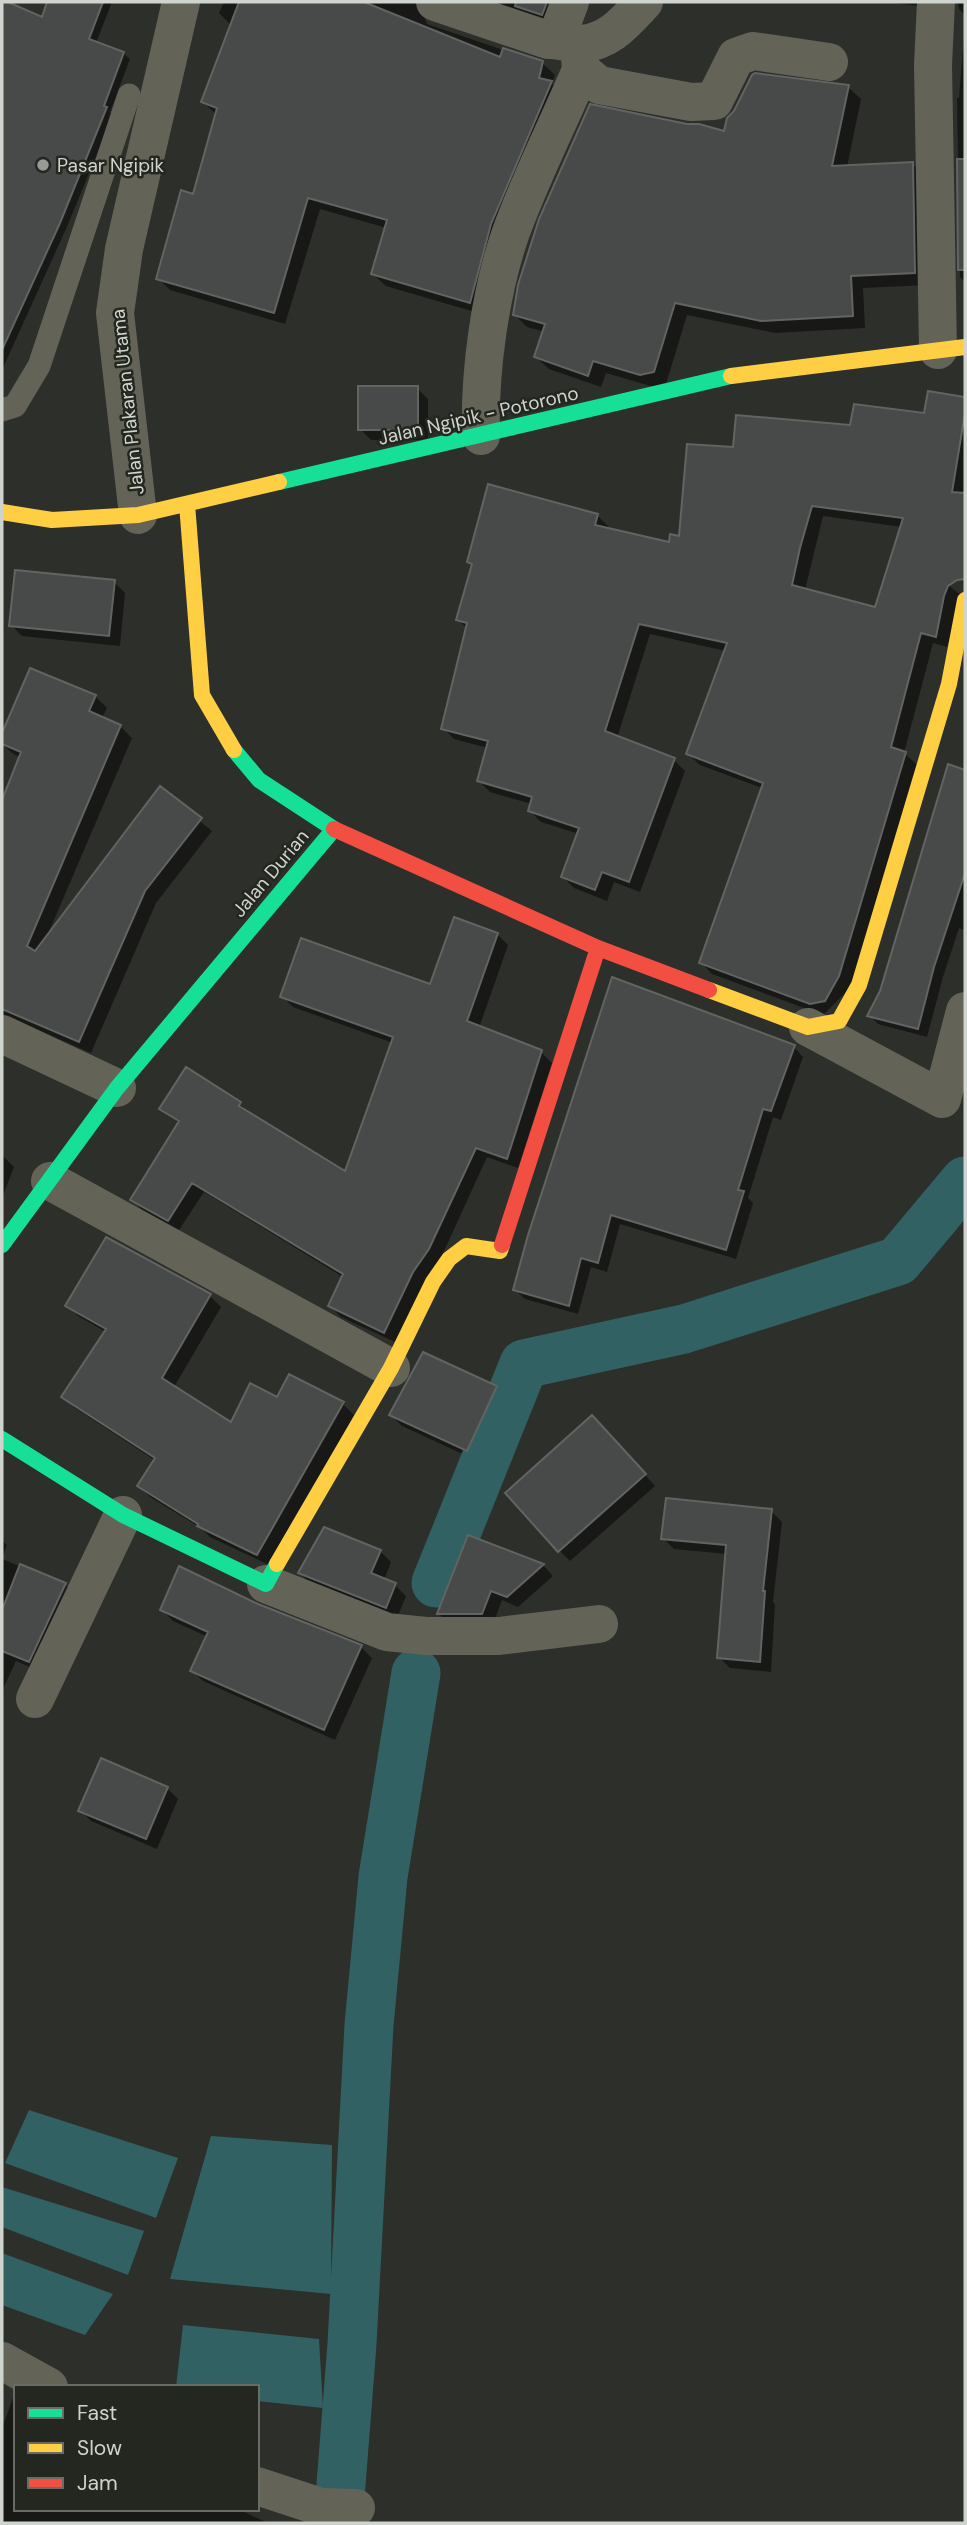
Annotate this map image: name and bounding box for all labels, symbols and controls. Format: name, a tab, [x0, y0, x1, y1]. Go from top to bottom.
place label: Pasar Ngipik	[57, 153, 165, 178]
marker: Pasar Ngipik	[35, 157, 51, 173]
street label: Jalan Plakaran Utama	[105, 308, 150, 496]
street label: Jalan Ngipik - Potorono	[375, 380, 581, 451]
street label: Jalan Durian	[226, 824, 314, 922]
legend	[14, 2385, 259, 2511]
text: Fast	[77, 2399, 117, 2427]
text: Slow	[77, 2434, 122, 2462]
text: Jam	[77, 2469, 118, 2497]

